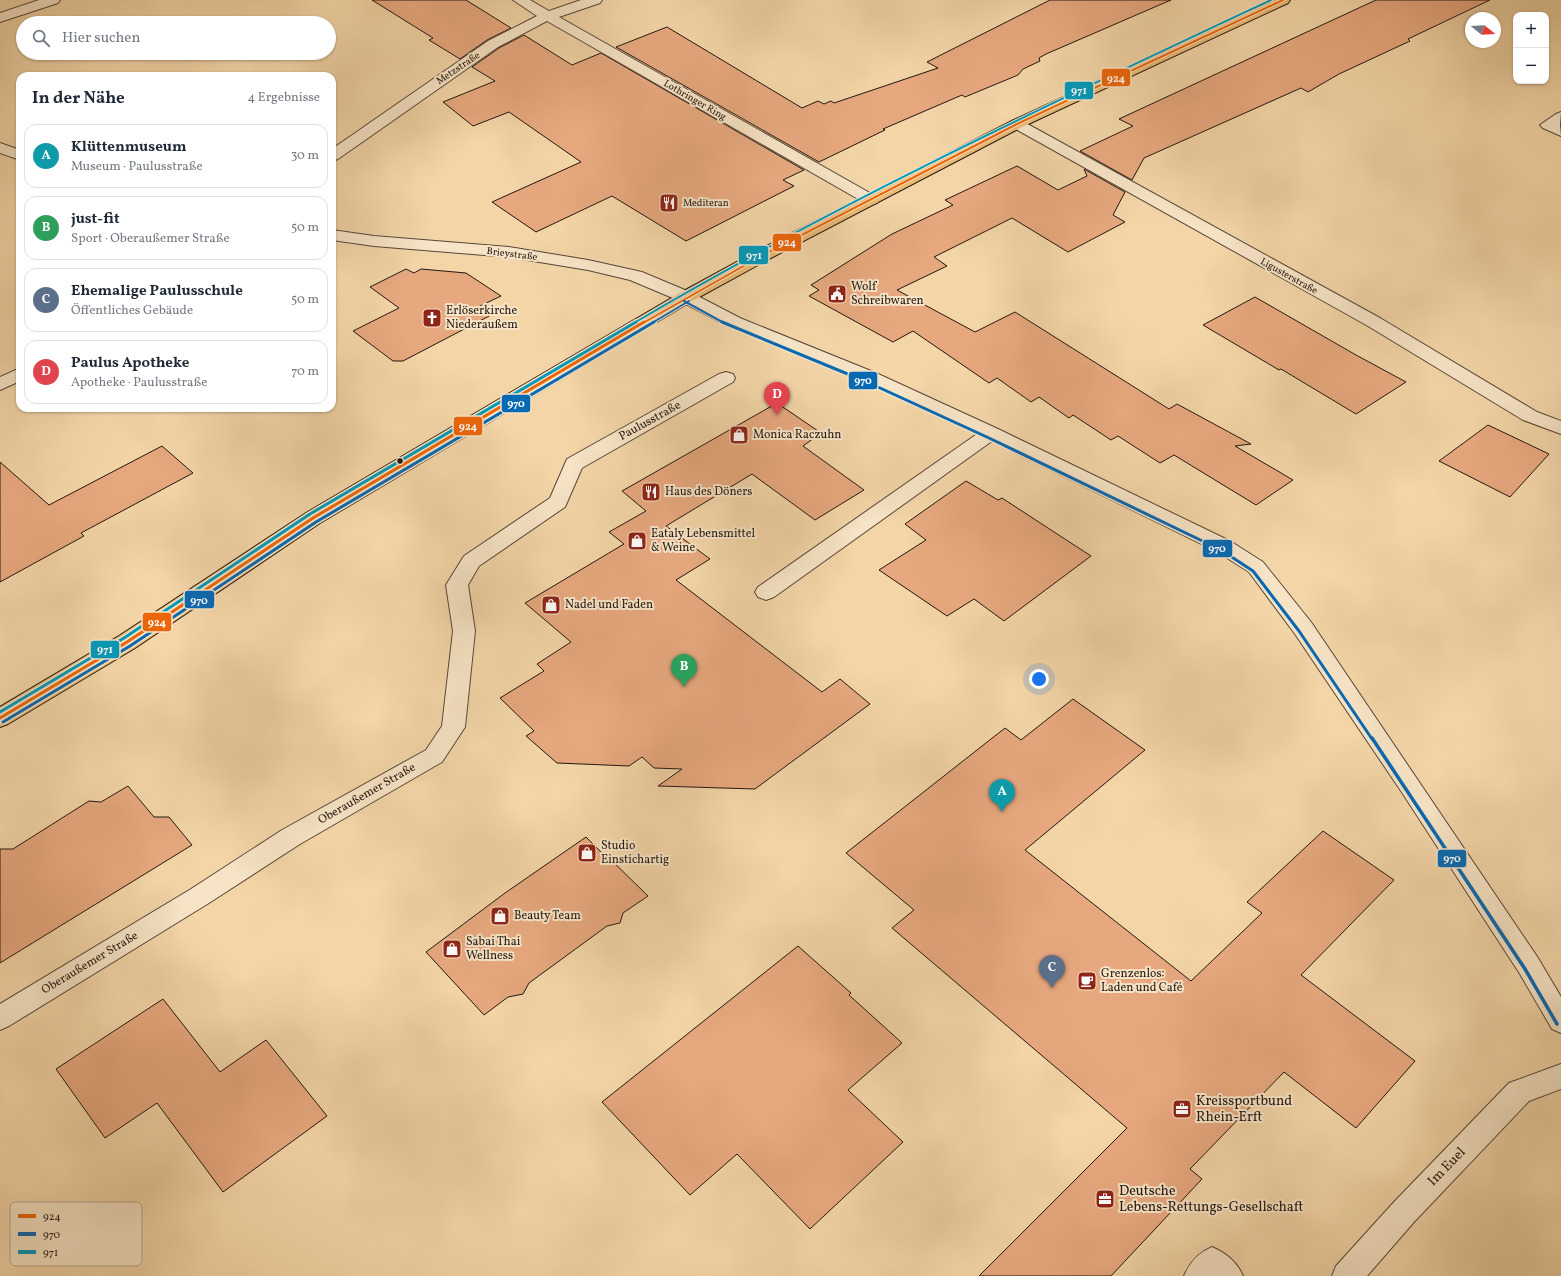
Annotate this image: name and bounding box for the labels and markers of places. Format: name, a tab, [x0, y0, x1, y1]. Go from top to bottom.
restaurant icon: Mediteran	[658, 192, 680, 214]
place label: Mediteran	[683, 196, 729, 210]
place label: Wolf Schreibwaren	[851, 279, 924, 309]
public building icon: Wolf Schreibwaren	[826, 283, 848, 305]
place label: Erlöserkirche Niederaußem	[446, 303, 518, 333]
church icon: Erlöserkirche Niederaußem	[421, 307, 443, 329]
pin: D	[764, 382, 790, 415]
shop icon: Monica Raczuhn	[728, 424, 750, 446]
place label: Monica Raczuhn	[753, 427, 841, 443]
unlabelled marker	[395, 456, 405, 466]
restaurant icon: Haus des Döners	[640, 481, 662, 503]
place label: Haus des Döners	[665, 484, 752, 500]
place label: Eataly Lebensmittel & Weine	[651, 526, 755, 556]
shop icon: Eataly Lebensmittel & Weine	[626, 530, 648, 552]
shop icon: Nadel und Faden	[540, 594, 562, 616]
place label: Nadel und Faden	[565, 597, 653, 613]
pin: B	[671, 654, 697, 687]
pin: A	[989, 779, 1015, 812]
place label: Studio Einstichartig	[601, 838, 669, 868]
shop icon: Studio Einstichartig	[576, 842, 598, 864]
shop icon: Beauty Team	[489, 905, 511, 927]
place label: Beauty Team	[514, 908, 581, 924]
place label: Sabai Thai Wellness	[466, 934, 521, 964]
shop icon: Sabai Thai Wellness	[441, 938, 463, 960]
pin: C	[1039, 955, 1065, 988]
place label: Grenzenlos: Laden und Café	[1101, 966, 1183, 996]
cafe icon: Grenzenlos: Laden und Café	[1076, 970, 1098, 992]
place label: Kreissportbund Rhein-Erft	[1196, 1092, 1292, 1127]
office icon: Kreissportbund Rhein-Erft	[1171, 1098, 1193, 1120]
place label: Deutsche Lebens-Rettungs-Gesellschaft	[1119, 1182, 1304, 1217]
office icon: Deutsche Lebens-Rettungs-Gesellschaft	[1094, 1188, 1116, 1210]

